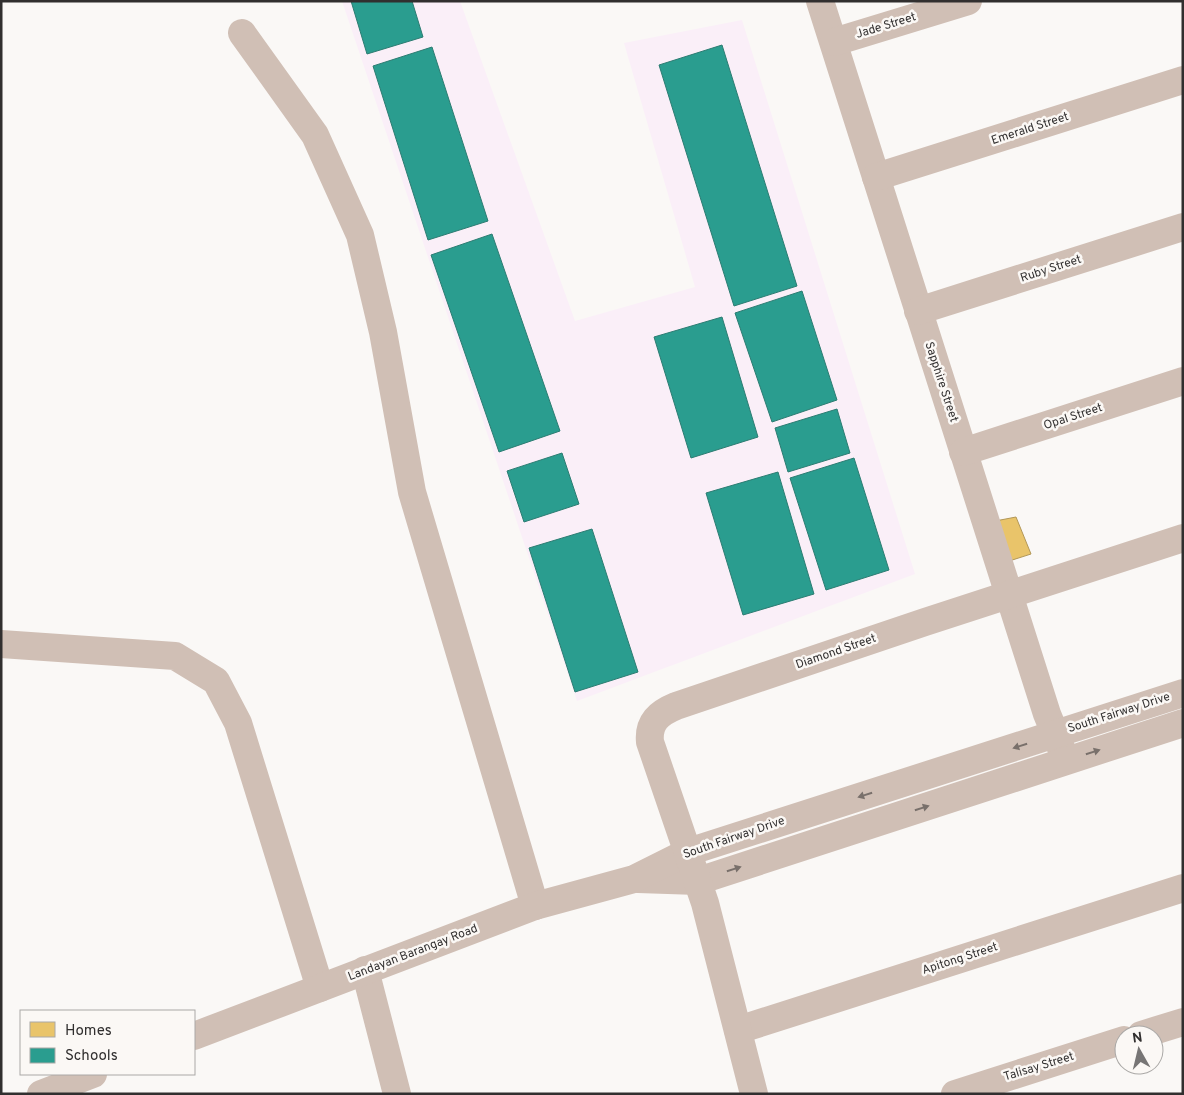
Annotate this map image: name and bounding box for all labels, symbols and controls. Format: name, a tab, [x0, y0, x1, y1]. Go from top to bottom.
street label: Jade Street	[854, 9, 918, 43]
street label: Emerald Street	[989, 109, 1071, 149]
street label: Ruby Street	[1018, 252, 1084, 286]
street label: Sapphire Street	[920, 340, 962, 424]
street label: Opal Street	[1041, 400, 1105, 434]
street label: Diamond Street	[794, 631, 878, 673]
street label: South Fairway Drive	[1066, 689, 1172, 737]
one-way arrow	[1012, 742, 1027, 750]
one-way arrow	[1085, 748, 1100, 755]
one-way arrow	[857, 792, 872, 800]
one-way arrow	[914, 803, 929, 811]
street label: South Fairway Drive	[681, 813, 787, 863]
one-way arrow	[727, 865, 742, 873]
street label: Landayan Barangay Road	[346, 921, 480, 985]
street label: Apitong Street	[920, 939, 1000, 979]
legend	[20, 1010, 195, 1075]
text: Homes	[65, 1022, 112, 1041]
north arrow	[1114, 1025, 1164, 1075]
text: N	[1131, 1029, 1144, 1048]
text: Schools	[65, 1047, 118, 1066]
street label: Talisay Street	[1002, 1049, 1076, 1085]

